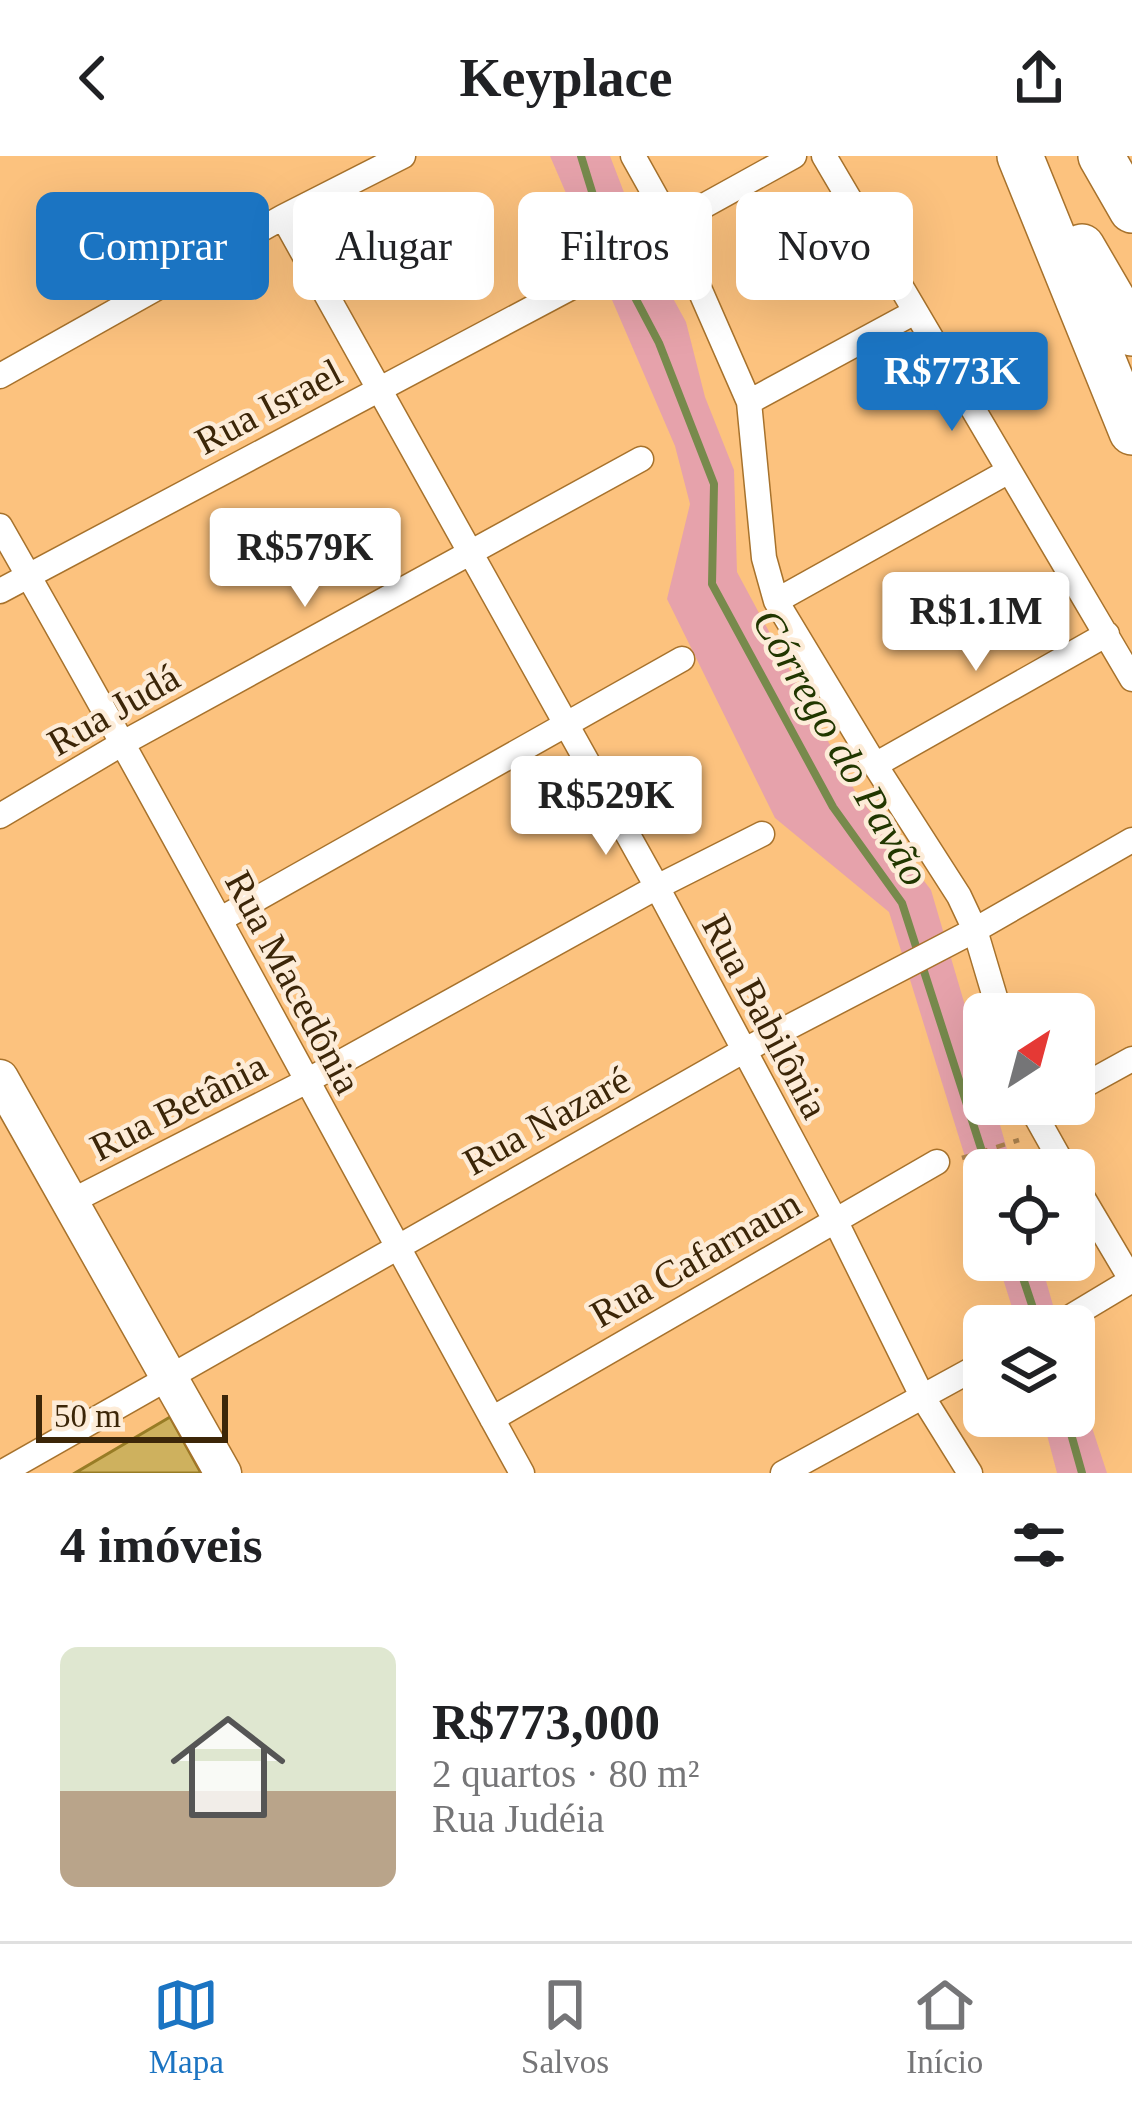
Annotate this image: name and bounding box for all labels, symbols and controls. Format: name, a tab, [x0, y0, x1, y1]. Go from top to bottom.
icon: back	[60, 45, 126, 111]
icon: share	[1006, 45, 1072, 111]
text: Keyplace	[460, 48, 672, 108]
chip: Comprar	[36, 192, 269, 300]
chip: Alugar	[293, 192, 494, 300]
chip: Filtros	[518, 192, 712, 300]
chip: Novo	[736, 192, 913, 300]
pin: R$773K	[854, 332, 1050, 434]
text: R$773K	[884, 349, 1020, 392]
street label: Rua Israel	[188, 350, 349, 463]
pin: R$579K	[207, 508, 403, 610]
text: R$579K	[237, 525, 373, 568]
pin: R$1.1M	[878, 572, 1074, 674]
text: R$1.1M	[909, 589, 1043, 632]
water label: Córrego do Pavão	[743, 601, 939, 894]
street label: Rua Judá	[40, 655, 186, 764]
pin: R$529K	[508, 756, 704, 858]
text: R$529K	[538, 773, 674, 816]
street label: Rua Macedônia	[217, 864, 370, 1101]
street label: Rua Babilônia	[694, 907, 837, 1125]
north arrow	[963, 993, 1095, 1125]
map controls	[963, 993, 1095, 1437]
street label: Rua Betânia	[83, 1044, 273, 1169]
street label: Rua Nazaré	[456, 1057, 637, 1184]
button: locate	[963, 1149, 1095, 1281]
street label: Rua Cafarnaun	[583, 1181, 808, 1336]
button: layers	[963, 1305, 1095, 1437]
scale bar	[36, 1389, 228, 1442]
text: 50 m	[54, 1398, 121, 1434]
icon: filters	[1006, 1512, 1072, 1578]
text: 4 imóveis	[60, 1517, 263, 1573]
text: R$773,000	[432, 1694, 660, 1750]
icon: home	[156, 1695, 300, 1839]
text: 2 quartos · 80 m²	[432, 1752, 699, 1795]
text: Rua Judéia	[432, 1797, 604, 1840]
tab: Mapa	[149, 1972, 224, 2081]
tab: Salvos	[521, 1972, 609, 2081]
tab: Início	[906, 1972, 983, 2081]

